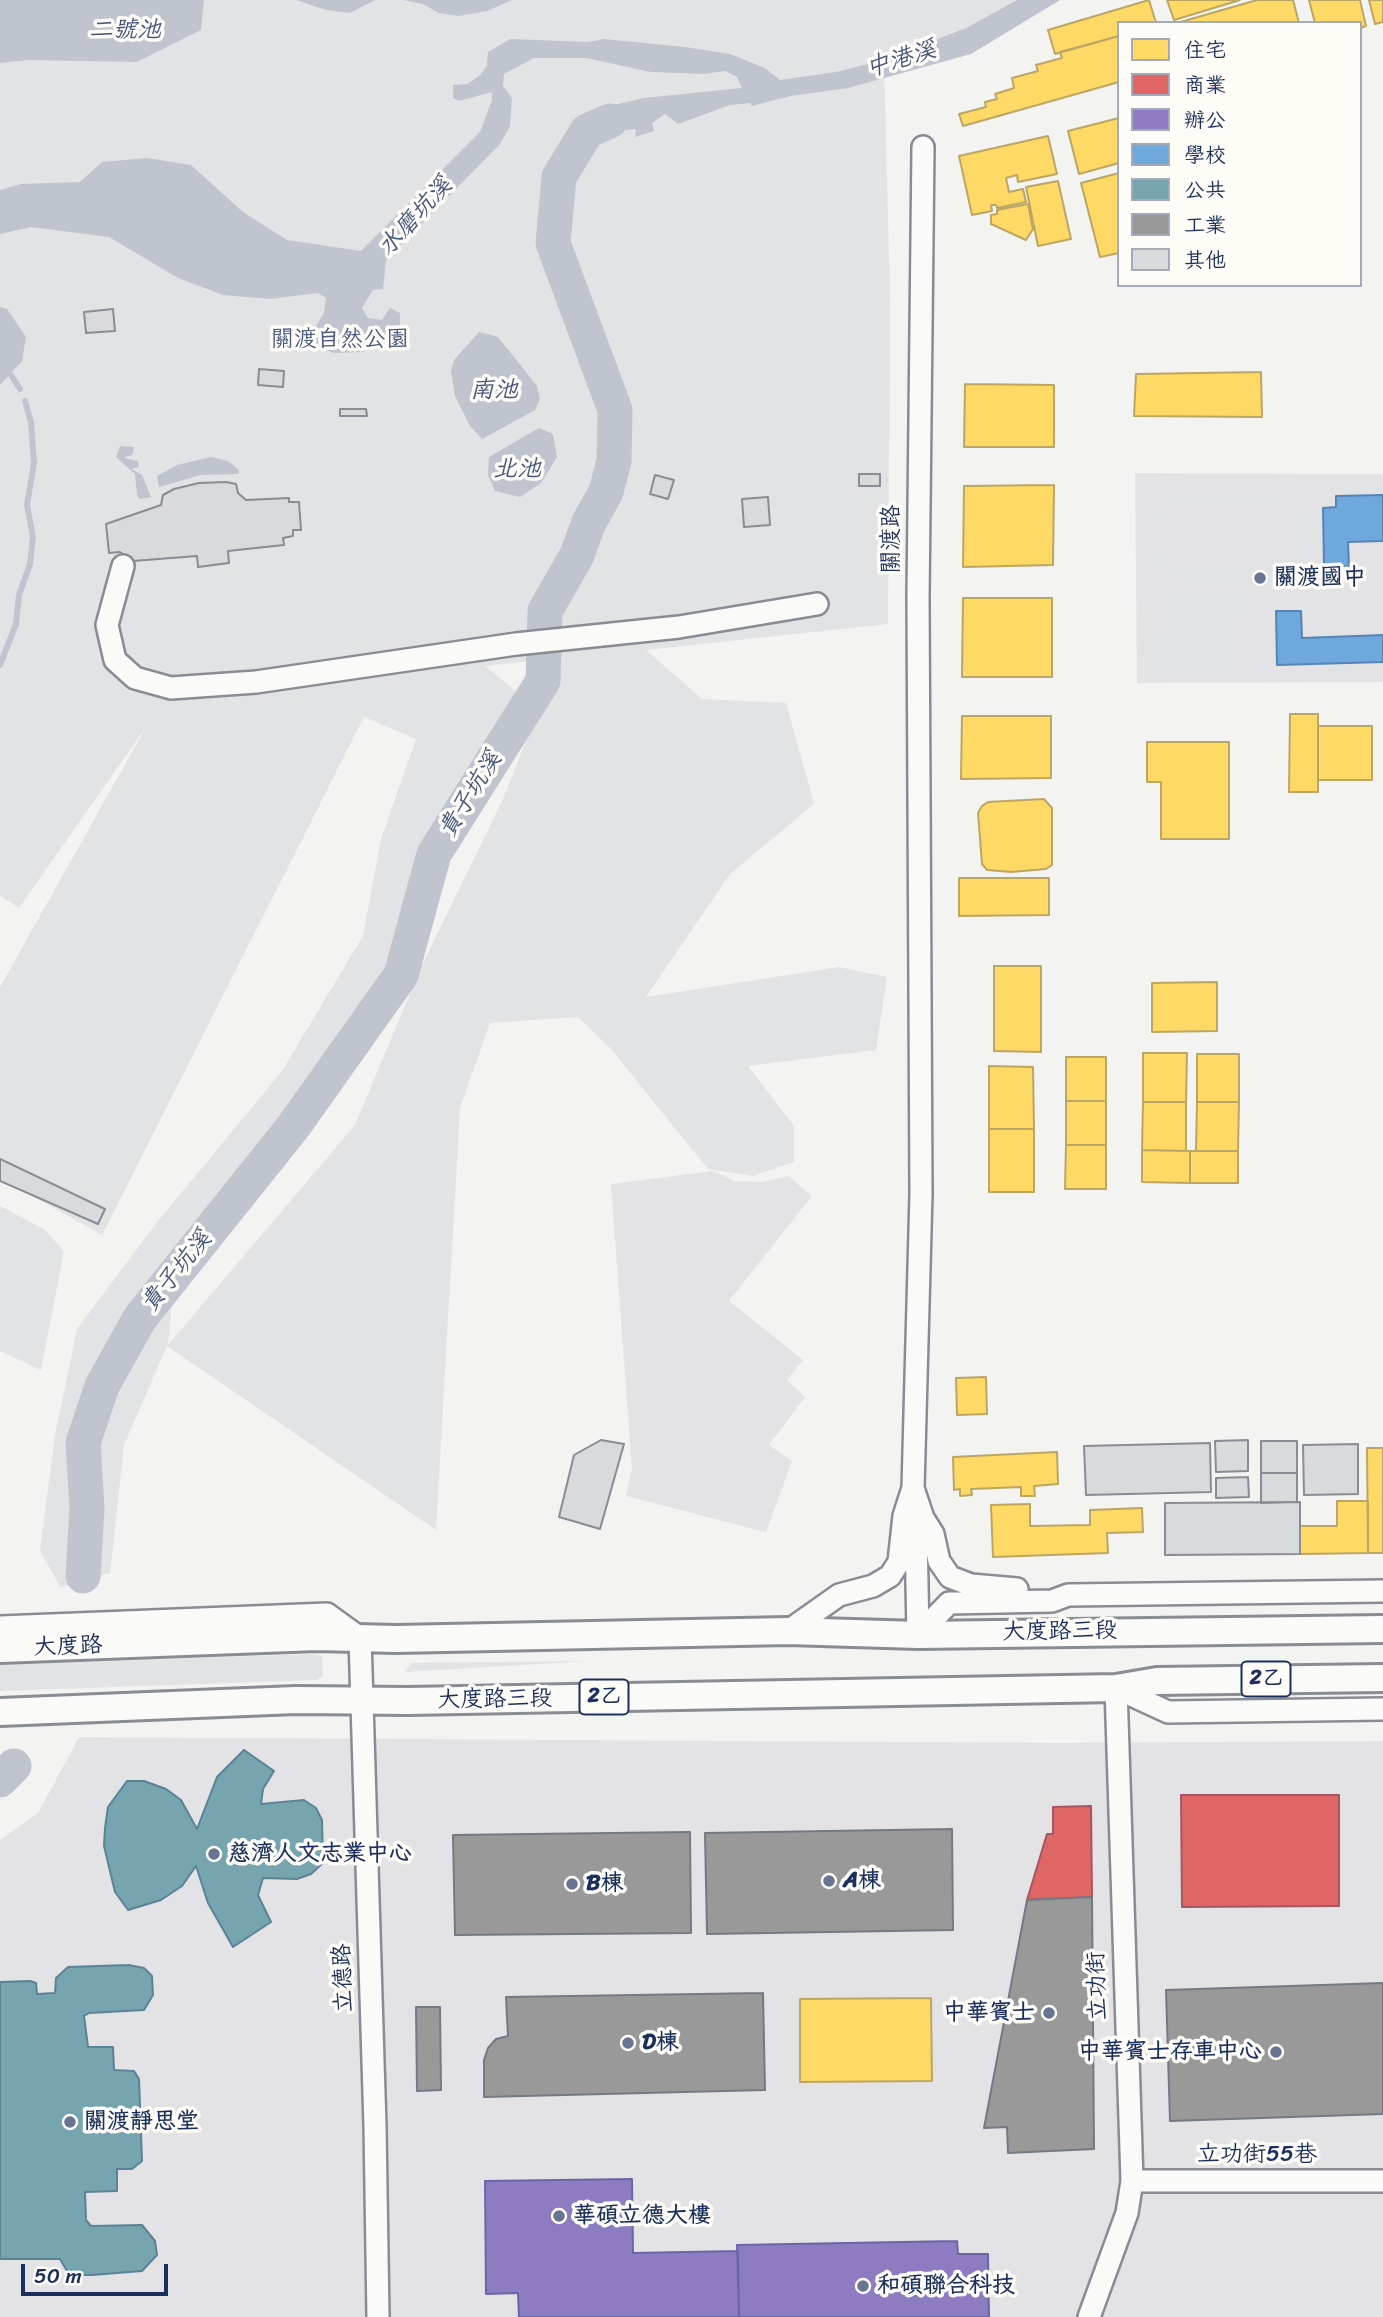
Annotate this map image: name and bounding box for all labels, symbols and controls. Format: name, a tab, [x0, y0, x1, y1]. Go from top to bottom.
water label: 二號池	[89, 17, 161, 45]
legend	[1117, 21, 1362, 287]
text: 住宅	[1184, 31, 1226, 69]
water label: 中港溪	[862, 36, 940, 84]
text: 商業	[1184, 66, 1226, 104]
text: 辦公	[1184, 101, 1226, 139]
text: 學校	[1184, 136, 1226, 174]
text: 公共	[1184, 171, 1226, 209]
water label: 水磨坑溪	[373, 172, 459, 262]
text: 工業	[1184, 206, 1226, 244]
text: 其他	[1184, 241, 1226, 279]
park label: 關渡自然公園	[271, 326, 409, 354]
water label: 南池	[470, 377, 518, 405]
water label: 北池	[493, 456, 541, 484]
street label: 關渡路	[878, 505, 906, 573]
place label: 關渡國中	[1274, 564, 1366, 592]
marker: 關渡國中	[1252, 570, 1268, 586]
water label: 貴子坑溪	[433, 747, 509, 843]
water label: 貴子坑溪	[136, 1226, 218, 1318]
street label: 大度路三段	[1002, 1617, 1118, 1647]
street label: 大度路	[33, 1632, 103, 1662]
road number: 2乙	[1242, 1662, 1290, 1696]
road number: 2乙	[580, 1680, 628, 1714]
street label: 大度路三段	[437, 1685, 553, 1715]
place label: 慈濟人文志業中心	[228, 1840, 412, 1868]
marker: 慈濟人文志業中心	[206, 1846, 222, 1862]
place label: A棟	[843, 1867, 881, 1895]
place label: B棟	[586, 1870, 624, 1898]
marker: A棟	[821, 1873, 837, 1889]
marker: B棟	[564, 1876, 580, 1892]
street label: 立德路	[329, 1943, 359, 2013]
street label: 立功街	[1083, 1951, 1113, 2021]
place label: 中華賓士	[943, 1999, 1035, 2027]
marker: 中華賓士	[1041, 2005, 1057, 2021]
place label: D棟	[642, 2029, 679, 2057]
marker: D棟	[620, 2035, 636, 2051]
place label: 中華賓士存車中心	[1078, 2038, 1262, 2066]
marker: 中華賓士存車中心	[1268, 2044, 1284, 2060]
place label: 關渡靜思堂	[84, 2108, 199, 2136]
marker: 關渡靜思堂	[62, 2114, 78, 2130]
street label: 立功街55巷	[1197, 2141, 1317, 2169]
place label: 華碩立德大樓	[573, 2202, 711, 2230]
marker: 華碩立德大樓	[551, 2208, 567, 2224]
scale bar	[24, 2250, 172, 2294]
text: 50 m	[34, 2257, 82, 2295]
place label: 和碩聯合科技	[877, 2272, 1015, 2300]
marker: 和碩聯合科技	[855, 2278, 871, 2294]

